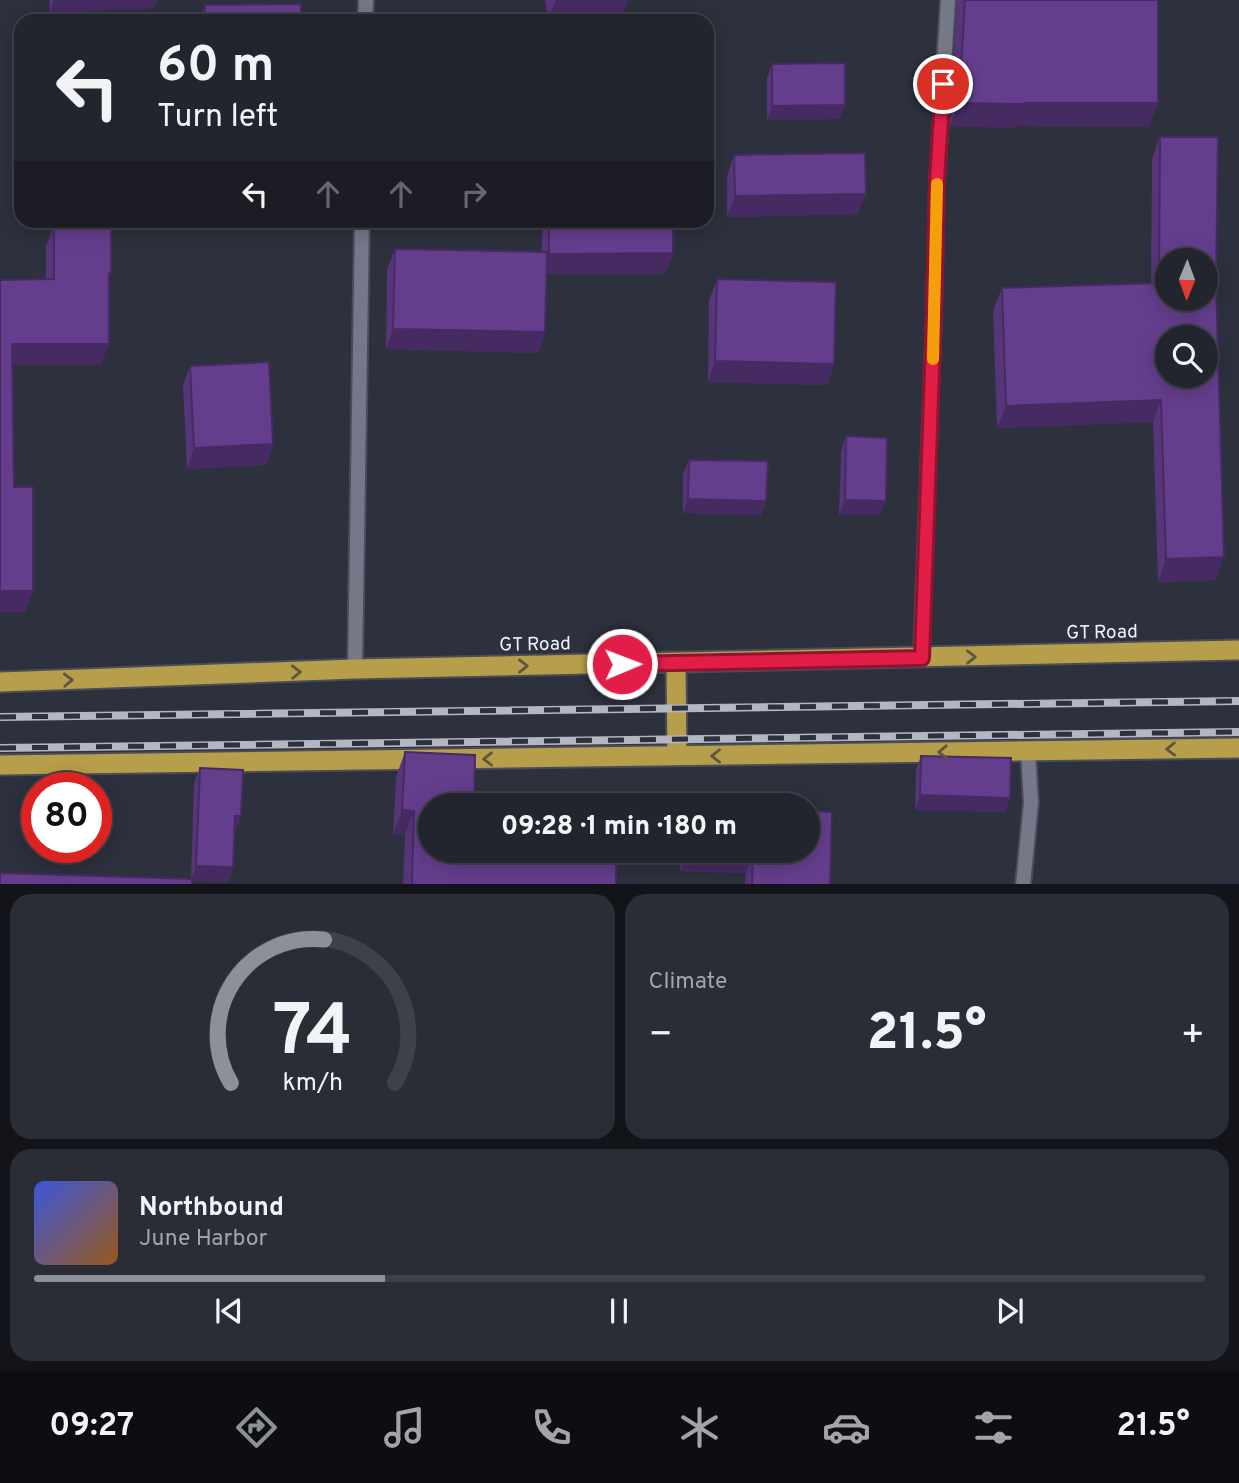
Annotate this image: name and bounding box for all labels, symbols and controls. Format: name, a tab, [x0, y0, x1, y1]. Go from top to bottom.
text: 60 m	[157, 37, 275, 99]
icon: left	[42, 42, 133, 133]
pin	[913, 54, 973, 114]
icon: arrive	[924, 65, 962, 103]
text: Turn left	[157, 98, 278, 138]
icon: left	[236, 175, 274, 213]
icon: ahead	[309, 175, 347, 213]
icon: ahead	[382, 175, 420, 213]
icon: right	[455, 175, 493, 213]
north arrow	[1155, 248, 1218, 312]
map controls	[1155, 248, 1218, 388]
button: search	[1155, 325, 1218, 388]
street label: GT Road	[1066, 620, 1138, 646]
position arrow	[585, 627, 659, 701]
street label: GT Road	[499, 632, 571, 658]
one-way arrow	[966, 649, 977, 664]
one-way arrow	[518, 658, 529, 674]
one-way arrow	[290, 664, 301, 679]
one-way arrow	[63, 672, 74, 687]
one-way arrow	[1165, 742, 1176, 757]
one-way arrow	[938, 745, 949, 760]
one-way arrow	[710, 748, 721, 763]
one-way arrow	[483, 751, 494, 766]
speed limit sign: 80	[21, 772, 112, 863]
text: 09:28 · 1 min · 180 m	[501, 811, 737, 844]
text: Climate	[649, 968, 727, 997]
text: 74	[272, 989, 352, 1081]
text: 21.5°	[867, 1002, 987, 1068]
text: −	[649, 1012, 673, 1061]
text: +	[1180, 1012, 1205, 1061]
text: km/h	[282, 1067, 343, 1099]
text: Northbound	[139, 1192, 284, 1225]
text: June Harbor	[139, 1225, 267, 1254]
icon: previous	[210, 1292, 248, 1330]
icon: pause	[600, 1292, 638, 1330]
icon: next	[991, 1292, 1029, 1330]
icon: directions	[232, 1403, 281, 1452]
icon: music	[380, 1403, 429, 1452]
icon: phone	[527, 1403, 576, 1452]
icon: climate	[675, 1403, 724, 1452]
icon: car	[822, 1403, 871, 1452]
icon: filters	[969, 1403, 1018, 1452]
text: 09:27	[49, 1407, 134, 1447]
text: 21.5°	[1117, 1407, 1190, 1447]

